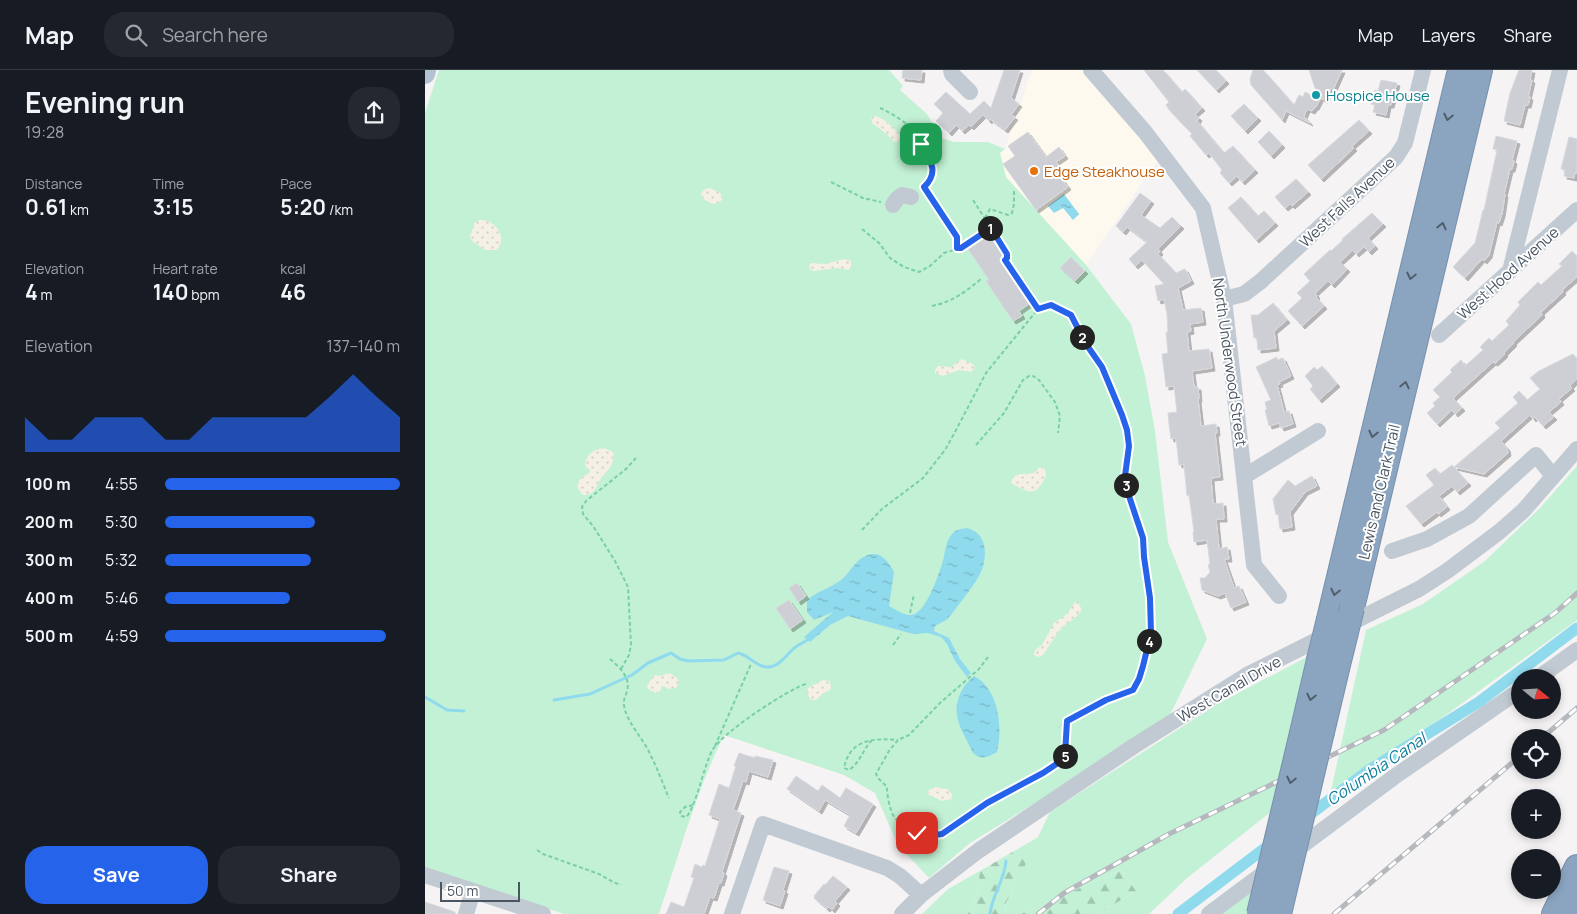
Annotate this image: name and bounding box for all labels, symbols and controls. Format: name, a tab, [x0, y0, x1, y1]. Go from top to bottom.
search box	[104, 12, 454, 57]
text: Map	[25, 18, 74, 51]
icon: search	[122, 21, 150, 49]
text: Search here	[162, 22, 268, 48]
text: Map	[1358, 23, 1393, 47]
text: Layers	[1421, 23, 1475, 47]
text: Share	[1503, 23, 1552, 47]
text: Evening run	[25, 83, 185, 121]
place label: Hospice House	[1326, 85, 1430, 106]
button: share	[348, 87, 400, 139]
marker: Hospice House	[1310, 89, 1322, 101]
one-way arrow	[1443, 113, 1454, 122]
text: 19:28	[25, 121, 64, 143]
pin	[900, 123, 942, 165]
icon: arrive	[907, 130, 935, 158]
street label: West Falls Avenue	[1295, 152, 1400, 252]
place label: Edge Steakhouse	[1044, 161, 1165, 182]
marker: Edge Steakhouse	[1028, 165, 1040, 177]
text: Distance	[25, 174, 82, 193]
text: Time	[153, 174, 184, 193]
text: Pace	[280, 174, 312, 193]
text: 0.61	[25, 193, 67, 221]
text: 3:15	[153, 193, 194, 221]
text: 5:20	[280, 193, 326, 221]
text: km	[67, 200, 89, 219]
text: /km	[326, 200, 353, 219]
pin: 1	[977, 216, 1003, 240]
text: 1	[987, 219, 994, 238]
one-way arrow	[1436, 222, 1447, 231]
street label: West Hood Avenue	[1453, 222, 1564, 324]
text: Elevation	[25, 259, 84, 278]
text: Heart rate	[153, 259, 218, 278]
text: kcal	[280, 259, 306, 278]
one-way arrow	[1406, 271, 1417, 280]
street label: North Underwood Street	[1208, 276, 1252, 448]
text: 4	[25, 278, 38, 306]
text: 140	[153, 278, 188, 306]
text: 46	[280, 278, 306, 306]
text: m	[38, 285, 52, 304]
text: bpm	[188, 285, 220, 304]
pin: 2	[1069, 324, 1095, 350]
text: 2	[1078, 328, 1087, 347]
text: Elevation	[25, 335, 93, 357]
text: 137–140 m	[327, 335, 400, 357]
one-way arrow	[1399, 380, 1410, 389]
street label: Lewis and Clark Trail	[1353, 422, 1405, 562]
one-way arrow	[1368, 429, 1379, 438]
pin: 3	[1113, 472, 1139, 498]
text: 100 m	[25, 473, 71, 495]
text: 4:55	[105, 473, 138, 495]
text: 3	[1122, 476, 1131, 495]
text: 200 m	[25, 511, 73, 533]
text: 5:30	[105, 511, 138, 533]
text: 300 m	[25, 549, 73, 571]
text: 5:32	[105, 549, 137, 571]
text: 400 m	[25, 587, 73, 609]
text: 5:46	[105, 587, 138, 609]
one-way arrow	[1331, 587, 1341, 595]
text: 500 m	[25, 625, 73, 647]
text: 4:59	[105, 625, 138, 647]
pin: 4	[1137, 628, 1161, 654]
text: 4	[1145, 632, 1154, 651]
street label: West Canal Drive	[1173, 651, 1285, 727]
north arrow	[1511, 669, 1561, 719]
map controls	[1511, 669, 1561, 899]
one-way arrow	[1306, 692, 1317, 701]
water label: Columbia Canal	[1322, 726, 1432, 810]
button: locate	[1511, 729, 1561, 779]
pin: 5	[1053, 744, 1077, 768]
text: 5	[1061, 747, 1070, 766]
one-way arrow	[1286, 776, 1297, 785]
button: +	[1511, 789, 1561, 839]
pin	[896, 812, 938, 854]
icon: check	[903, 819, 931, 847]
button: Save	[25, 846, 208, 904]
button: Share	[218, 846, 400, 904]
button: −	[1511, 849, 1561, 899]
scale bar	[440, 879, 520, 902]
text: 50 m	[447, 881, 478, 900]

